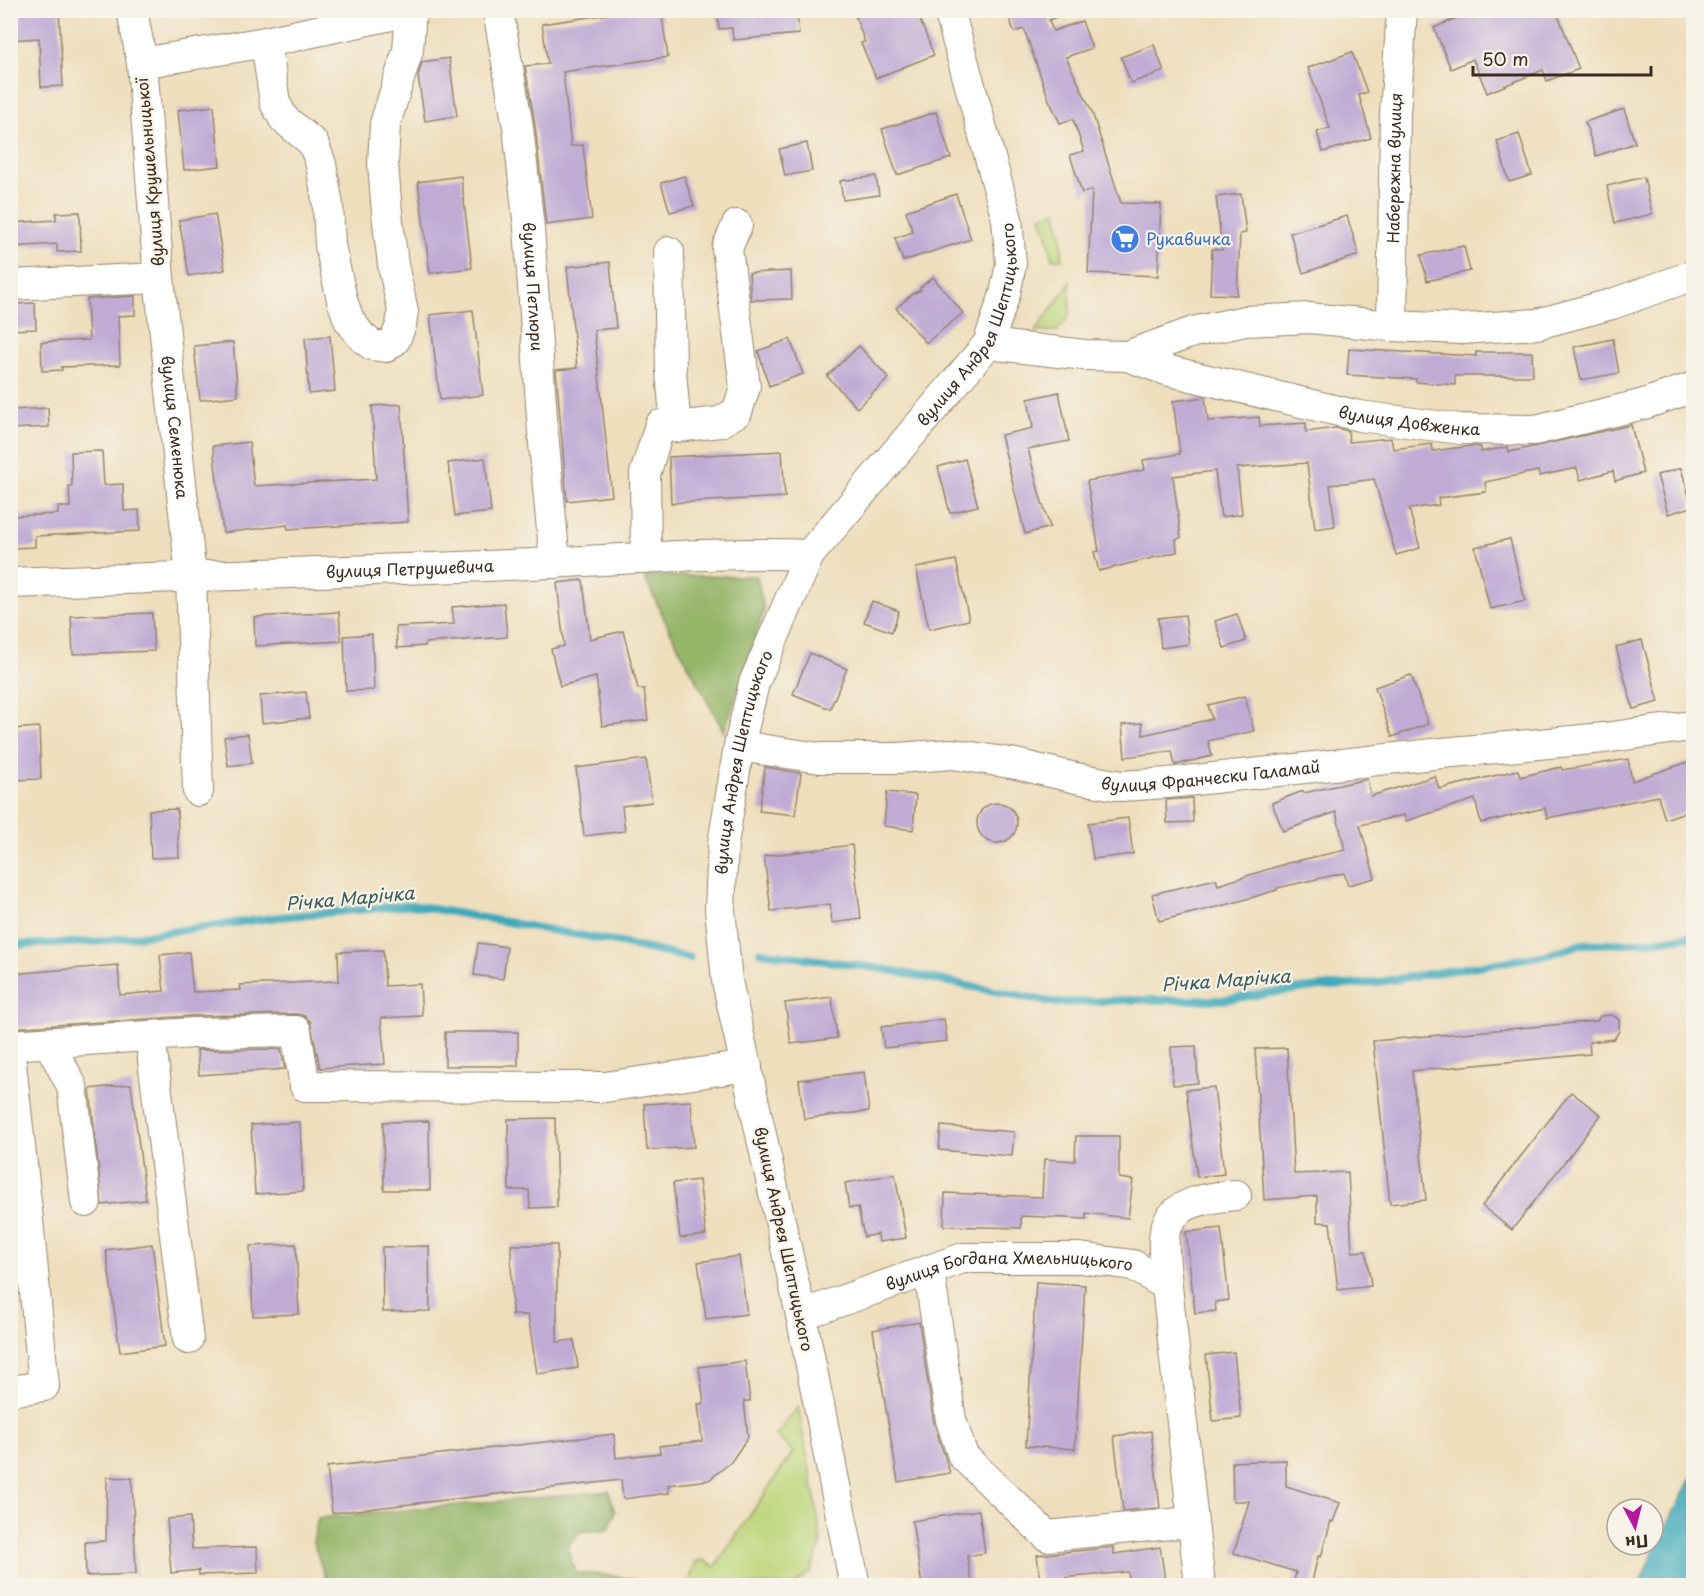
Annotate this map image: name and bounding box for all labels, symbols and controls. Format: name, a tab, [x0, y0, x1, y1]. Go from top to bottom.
scale bar	[1473, 39, 1652, 77]
text: 50 m	[1482, 45, 1529, 72]
street label: вулиця Крушельницької	[129, 75, 169, 267]
street label: Набережна вулиця	[1380, 92, 1407, 244]
street label: вулиця Петлюри	[517, 221, 550, 352]
street label: вулиця Андрея Шептицького	[910, 222, 1022, 431]
supermarket icon: Рукавичка	[1109, 223, 1141, 255]
place label: Рукавичка	[1146, 226, 1231, 250]
street label: вулиця Семенюка	[156, 354, 196, 500]
street label: вулиця Довженка	[1336, 399, 1480, 440]
street label: вулиця Петрушевича	[325, 553, 494, 583]
street label: вулиця Андрея Шептицького	[709, 646, 778, 875]
street label: вулиця Франчески Галамай	[1099, 753, 1321, 797]
water label: Річка Марічка	[284, 878, 416, 917]
water label: Річка Марічка	[1161, 961, 1292, 997]
street label: вулиця Андрея Шептицького	[749, 1124, 821, 1353]
street label: вулиця Богдана Хмельницького	[882, 1245, 1134, 1295]
north arrow	[1605, 1497, 1665, 1557]
text: Пн	[1624, 1530, 1650, 1556]

